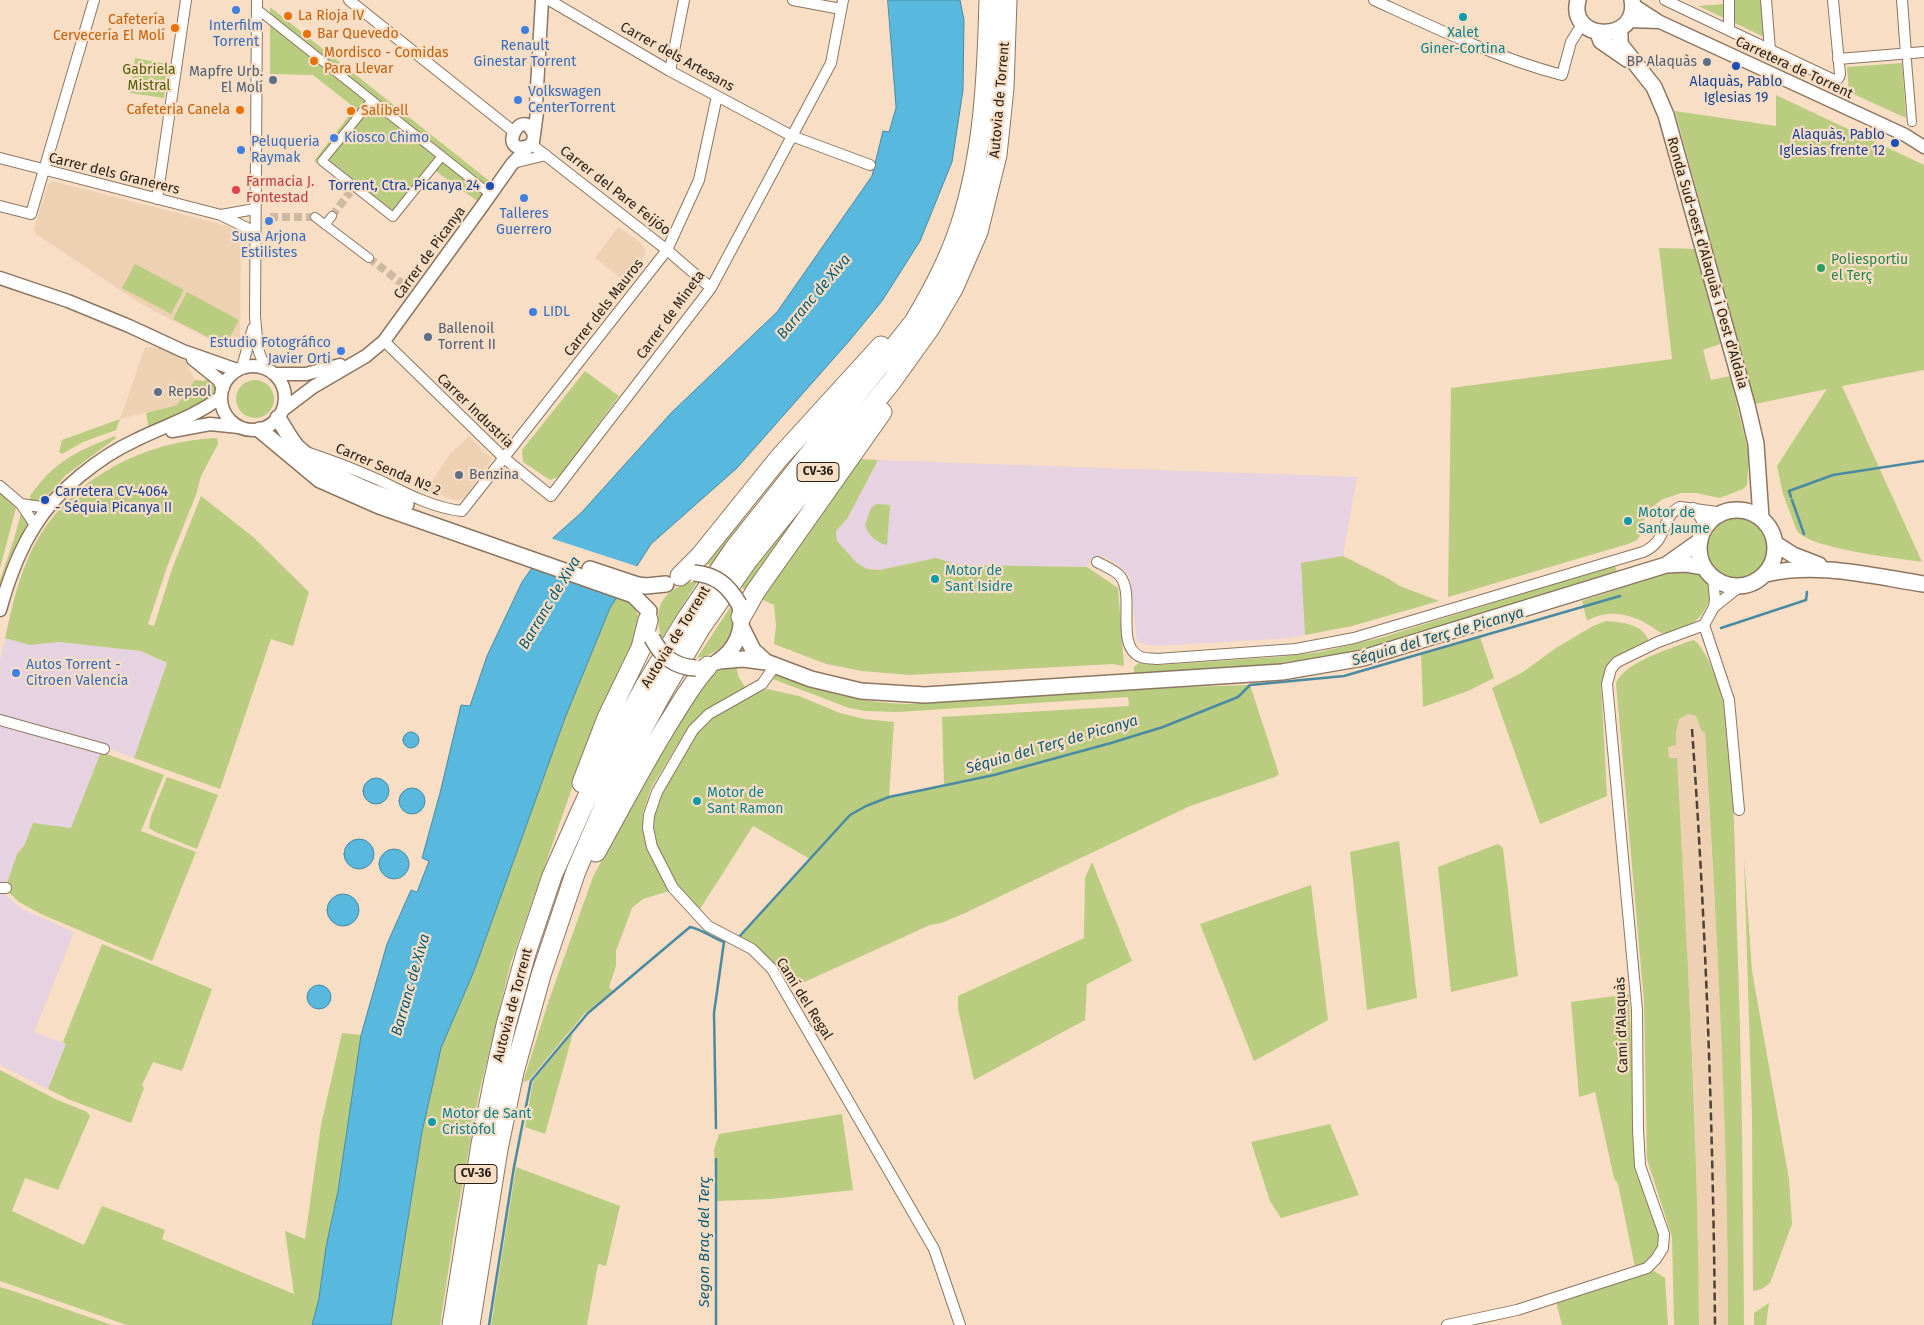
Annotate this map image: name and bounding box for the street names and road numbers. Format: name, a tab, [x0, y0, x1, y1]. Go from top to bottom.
street label: Carrer dels Artesans	[617, 19, 737, 95]
street label: Carretera de Torrent	[1733, 33, 1855, 103]
street label: Autovia de Torrent	[987, 41, 1013, 159]
street label: Ronda Sud-oest d'Alaquàs i Oest d'Aldaia	[1663, 135, 1751, 391]
street label: Carrer del Pare Feijóo	[556, 143, 674, 239]
street label: Carrer dels Granerers	[47, 150, 181, 198]
street label: Carrer de Picanya	[391, 203, 469, 303]
street label: Carrer dels Mauros	[561, 256, 647, 360]
street label: Carrer de Mineta	[633, 267, 709, 363]
street label: Carrer Industria	[433, 370, 517, 452]
street label: Carrer Senda Nº 2	[333, 440, 443, 500]
road number: CV-36	[797, 462, 839, 482]
street label: Autovia de Torrent	[638, 583, 714, 691]
street label: Autovia de Torrent	[490, 946, 536, 1064]
street label: Camí del Regal	[772, 955, 836, 1043]
street label: Camí d'Alaquàs	[1612, 977, 1632, 1073]
road number: CV-36	[455, 1164, 497, 1184]

